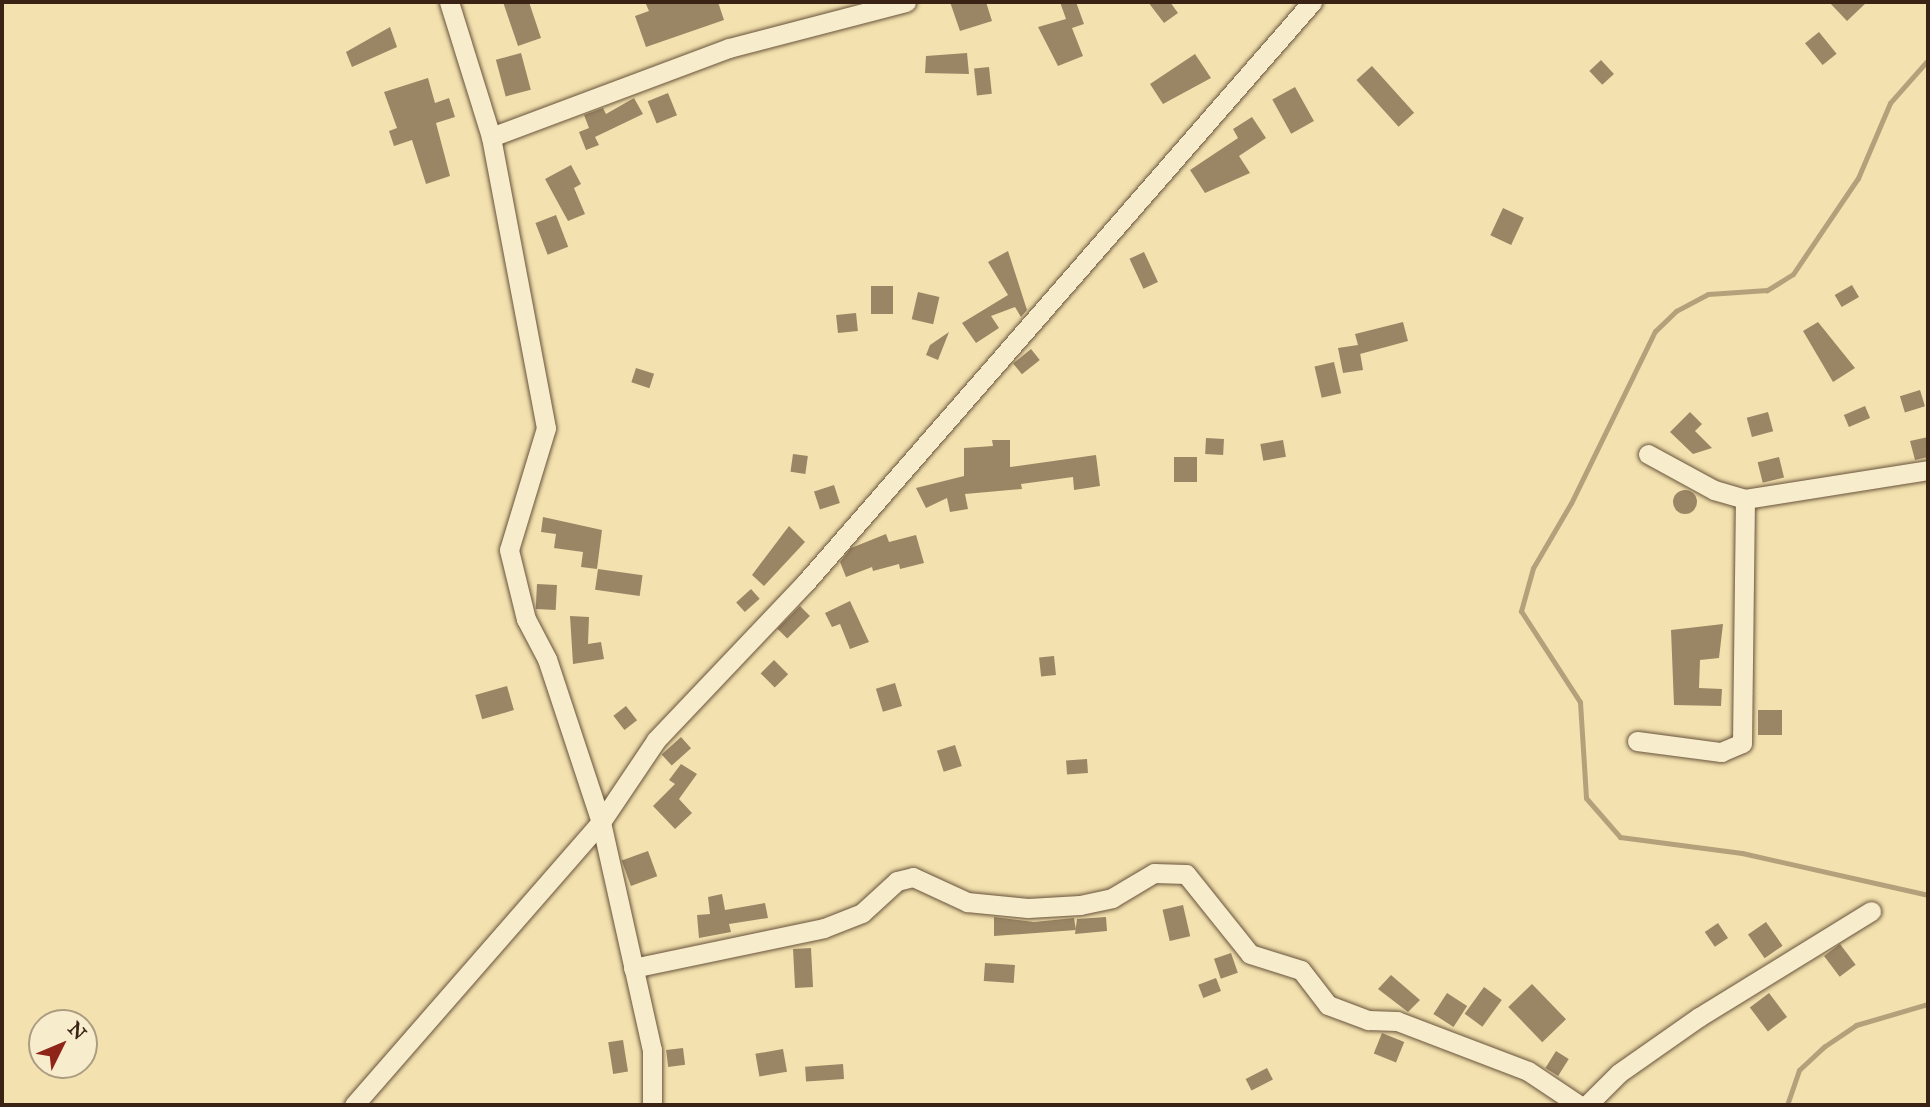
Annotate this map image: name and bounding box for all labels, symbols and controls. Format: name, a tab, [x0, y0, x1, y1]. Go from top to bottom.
north arrow	[28, 1009, 98, 1079]
text: N	[63, 1017, 91, 1044]

